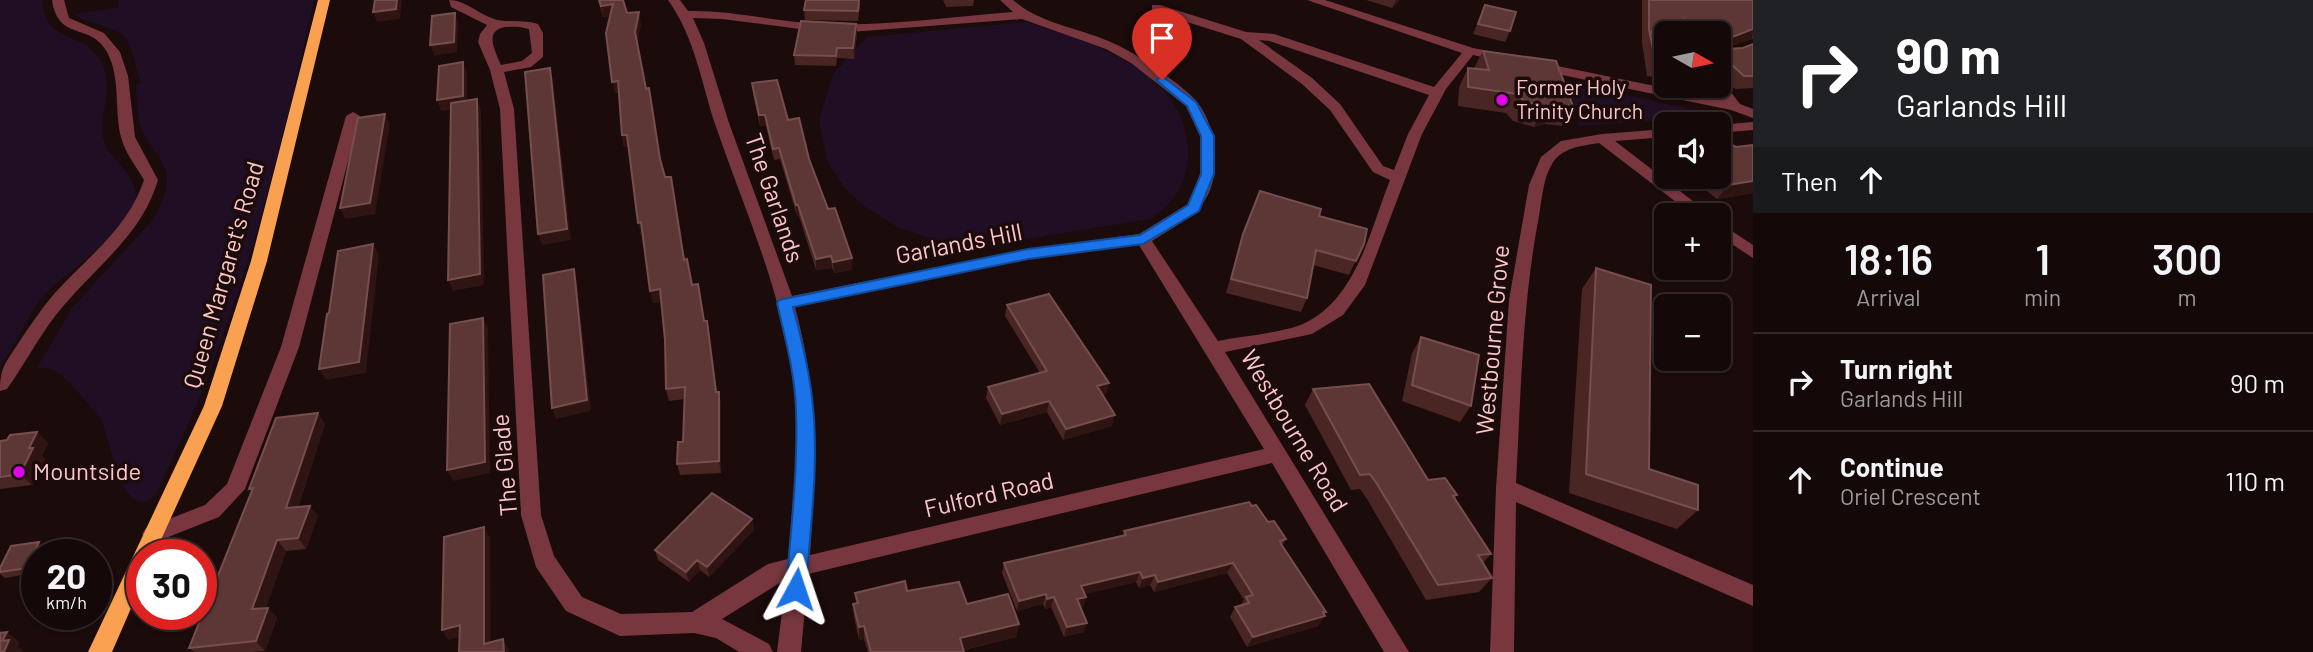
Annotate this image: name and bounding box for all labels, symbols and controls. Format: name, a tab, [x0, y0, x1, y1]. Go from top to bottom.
pin	[1132, 8, 1192, 80]
icon: arrive	[1143, 19, 1181, 57]
north arrow	[1654, 21, 1731, 98]
map controls	[1654, 21, 1731, 371]
text: 90 m	[1896, 25, 2001, 84]
icon: right	[1781, 28, 1872, 119]
place label: Former Holy Trinity Church	[1516, 74, 1643, 123]
text: Garlands Hill	[1896, 85, 2067, 123]
marker: Former Holy Trinity Church	[1494, 92, 1510, 108]
button: sound	[1654, 112, 1731, 189]
street label: The Garlands	[740, 129, 811, 266]
street label: Queen Margaret's Road	[176, 158, 269, 391]
icon: ahead	[1852, 161, 1890, 199]
text: Then	[1781, 165, 1838, 196]
button: +	[1654, 203, 1731, 280]
street label: Garlands Hill	[893, 216, 1025, 269]
text: 18:16	[1844, 233, 1933, 283]
text: 1	[2035, 233, 2050, 283]
text: 300	[2152, 233, 2222, 283]
street label: Westbourne Grove	[1469, 244, 1514, 436]
text: Arrival	[1856, 283, 1921, 311]
text: min	[2024, 283, 2061, 311]
text: m	[2178, 283, 2197, 311]
button: −	[1654, 294, 1731, 371]
street label: Westbourne Road	[1236, 344, 1355, 516]
text: Turn right	[1840, 353, 1953, 384]
icon: right	[1781, 363, 1819, 401]
text: 90 m	[2230, 367, 2285, 398]
text: Garlands Hill	[1840, 384, 1963, 412]
street label: The Glade	[485, 413, 522, 517]
text: Continue	[1840, 451, 1944, 482]
place label: Mountside	[33, 456, 141, 485]
icon: ahead	[1781, 461, 1819, 499]
marker: Mountside	[11, 464, 27, 480]
street label: Fulford Road	[921, 465, 1056, 522]
text: 110 m	[2225, 465, 2285, 496]
text: Oriel Crescent	[1840, 482, 1981, 510]
speed limit sign: 30	[126, 539, 217, 630]
position arrow	[759, 552, 833, 626]
text: 20	[47, 554, 86, 596]
text: km/h	[46, 591, 87, 613]

